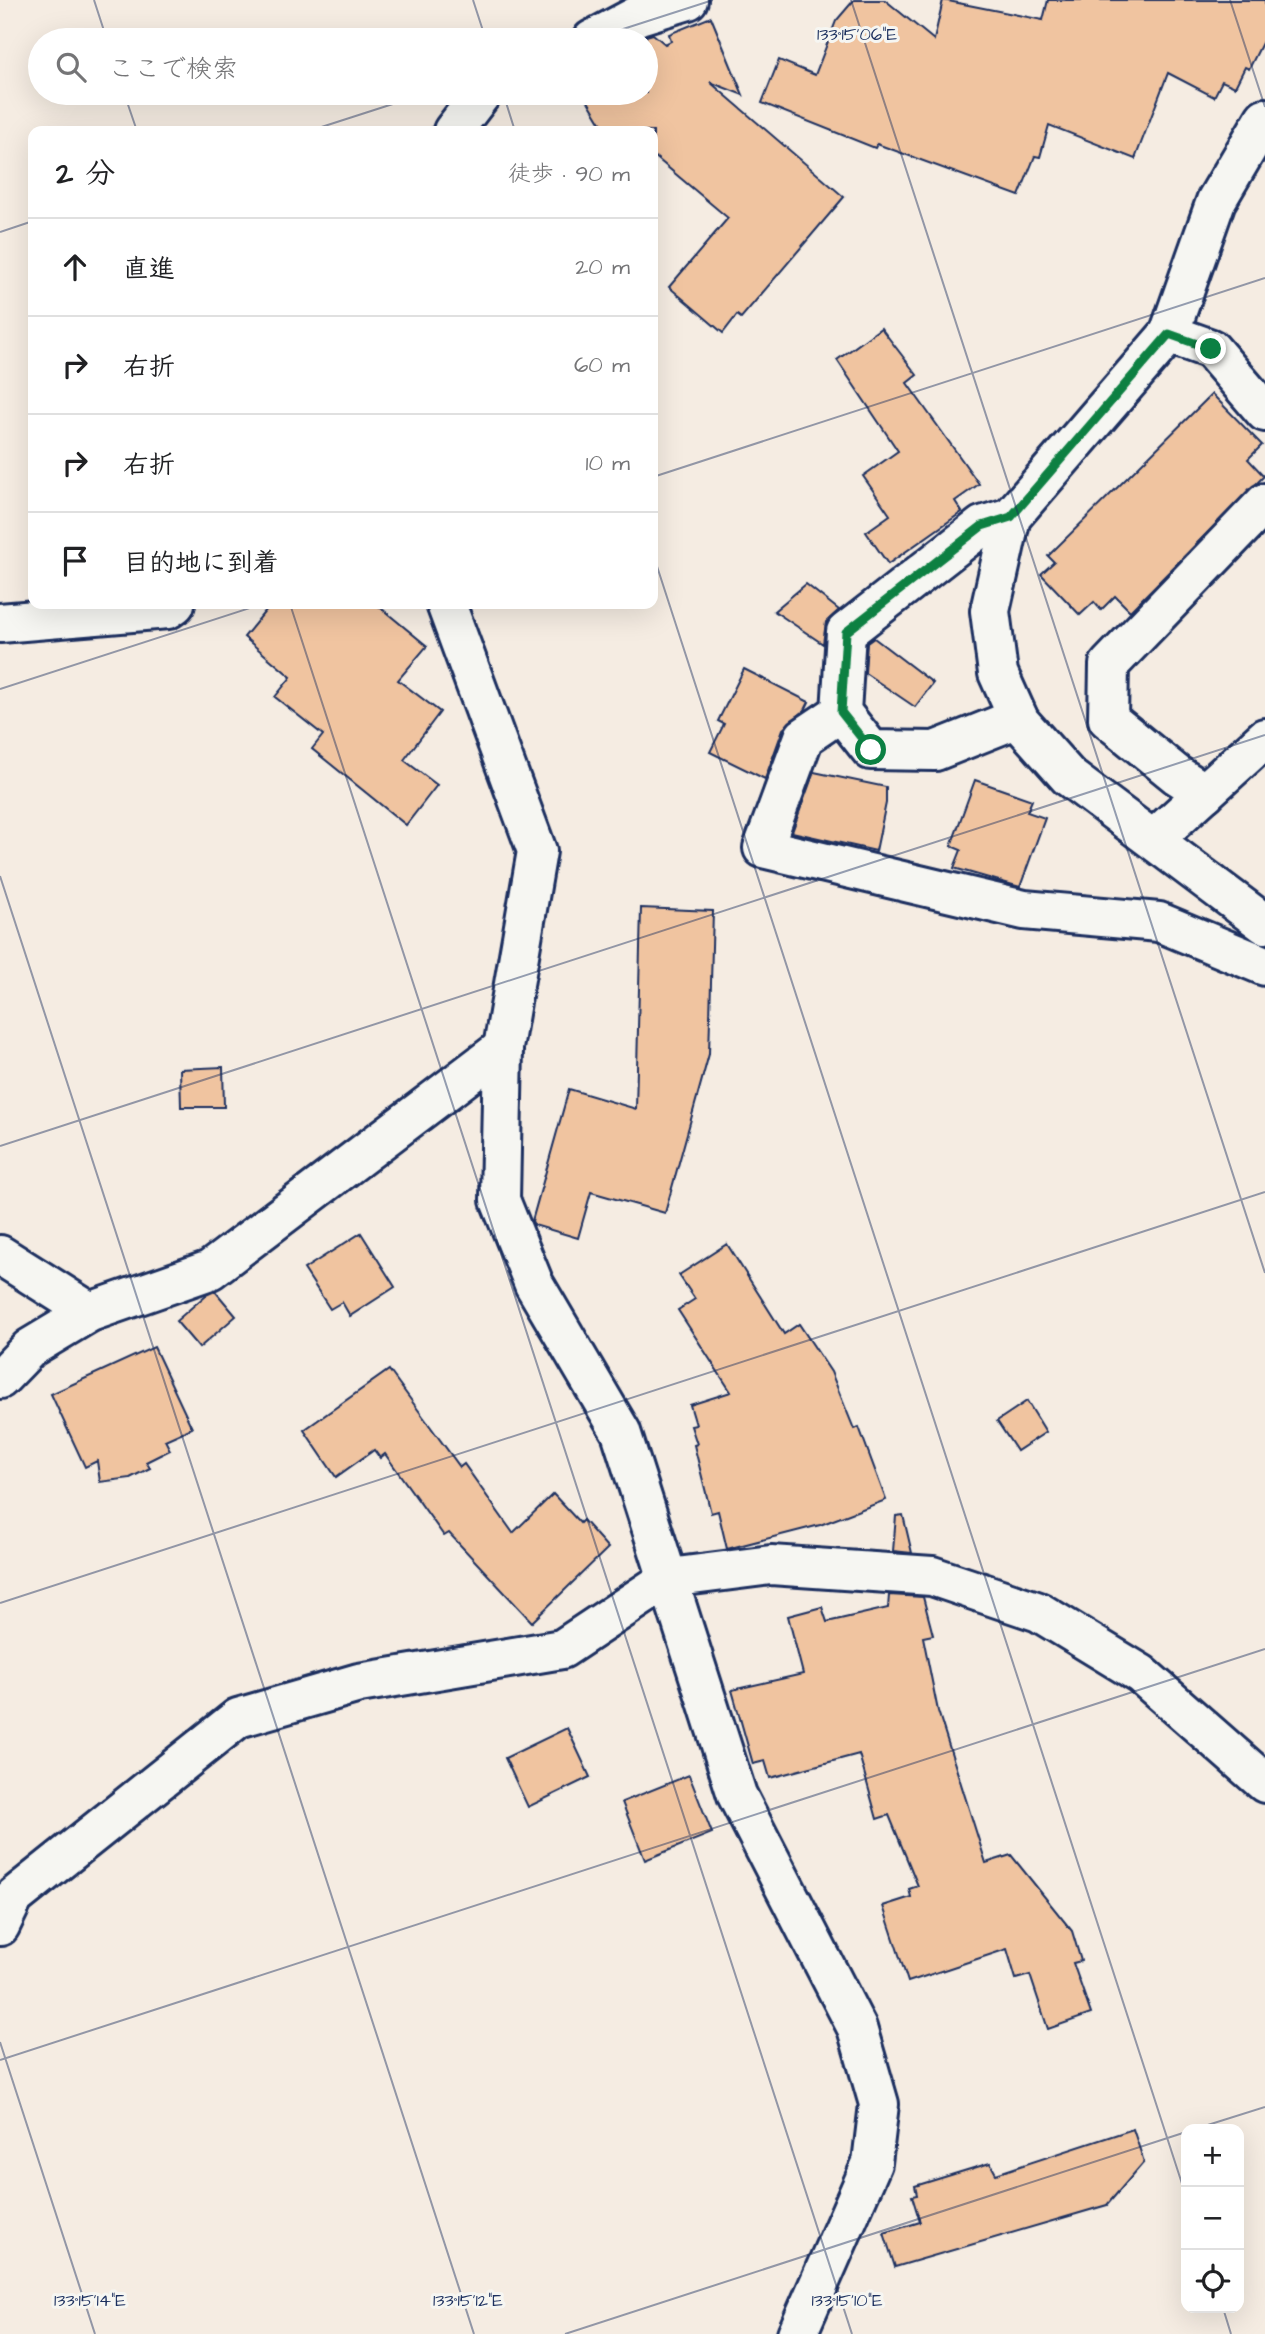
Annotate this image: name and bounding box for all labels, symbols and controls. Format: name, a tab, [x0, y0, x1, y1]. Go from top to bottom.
text: 133°15'06"E	[817, 22, 897, 47]
search box	[28, 28, 658, 105]
icon: search	[52, 48, 90, 86]
text: ここで検索	[108, 51, 238, 87]
text: 2 分	[56, 153, 115, 195]
text: 徒歩 · 90 m	[508, 158, 630, 190]
icon: ahead	[56, 248, 94, 286]
text: 直進	[123, 251, 175, 287]
text: 20 m	[575, 251, 630, 283]
route end	[1195, 333, 1226, 364]
icon: right	[56, 346, 94, 384]
text: 右折	[123, 349, 175, 385]
text: 60 m	[574, 349, 630, 381]
icon: right	[56, 444, 94, 482]
text: 右折	[123, 447, 175, 483]
text: 10 m	[585, 447, 630, 479]
icon: arrive	[56, 542, 94, 580]
text: 目的地に到着	[123, 545, 279, 581]
route start	[855, 734, 886, 765]
map controls	[1181, 2124, 1244, 2313]
button: +	[1181, 2124, 1244, 2187]
button: −	[1181, 2187, 1244, 2250]
button: locate	[1181, 2250, 1244, 2313]
text: 133°15'14"E	[54, 2288, 126, 2313]
text: 133°15'12"E	[433, 2288, 503, 2313]
text: 133°15'10"E	[811, 2288, 883, 2313]

